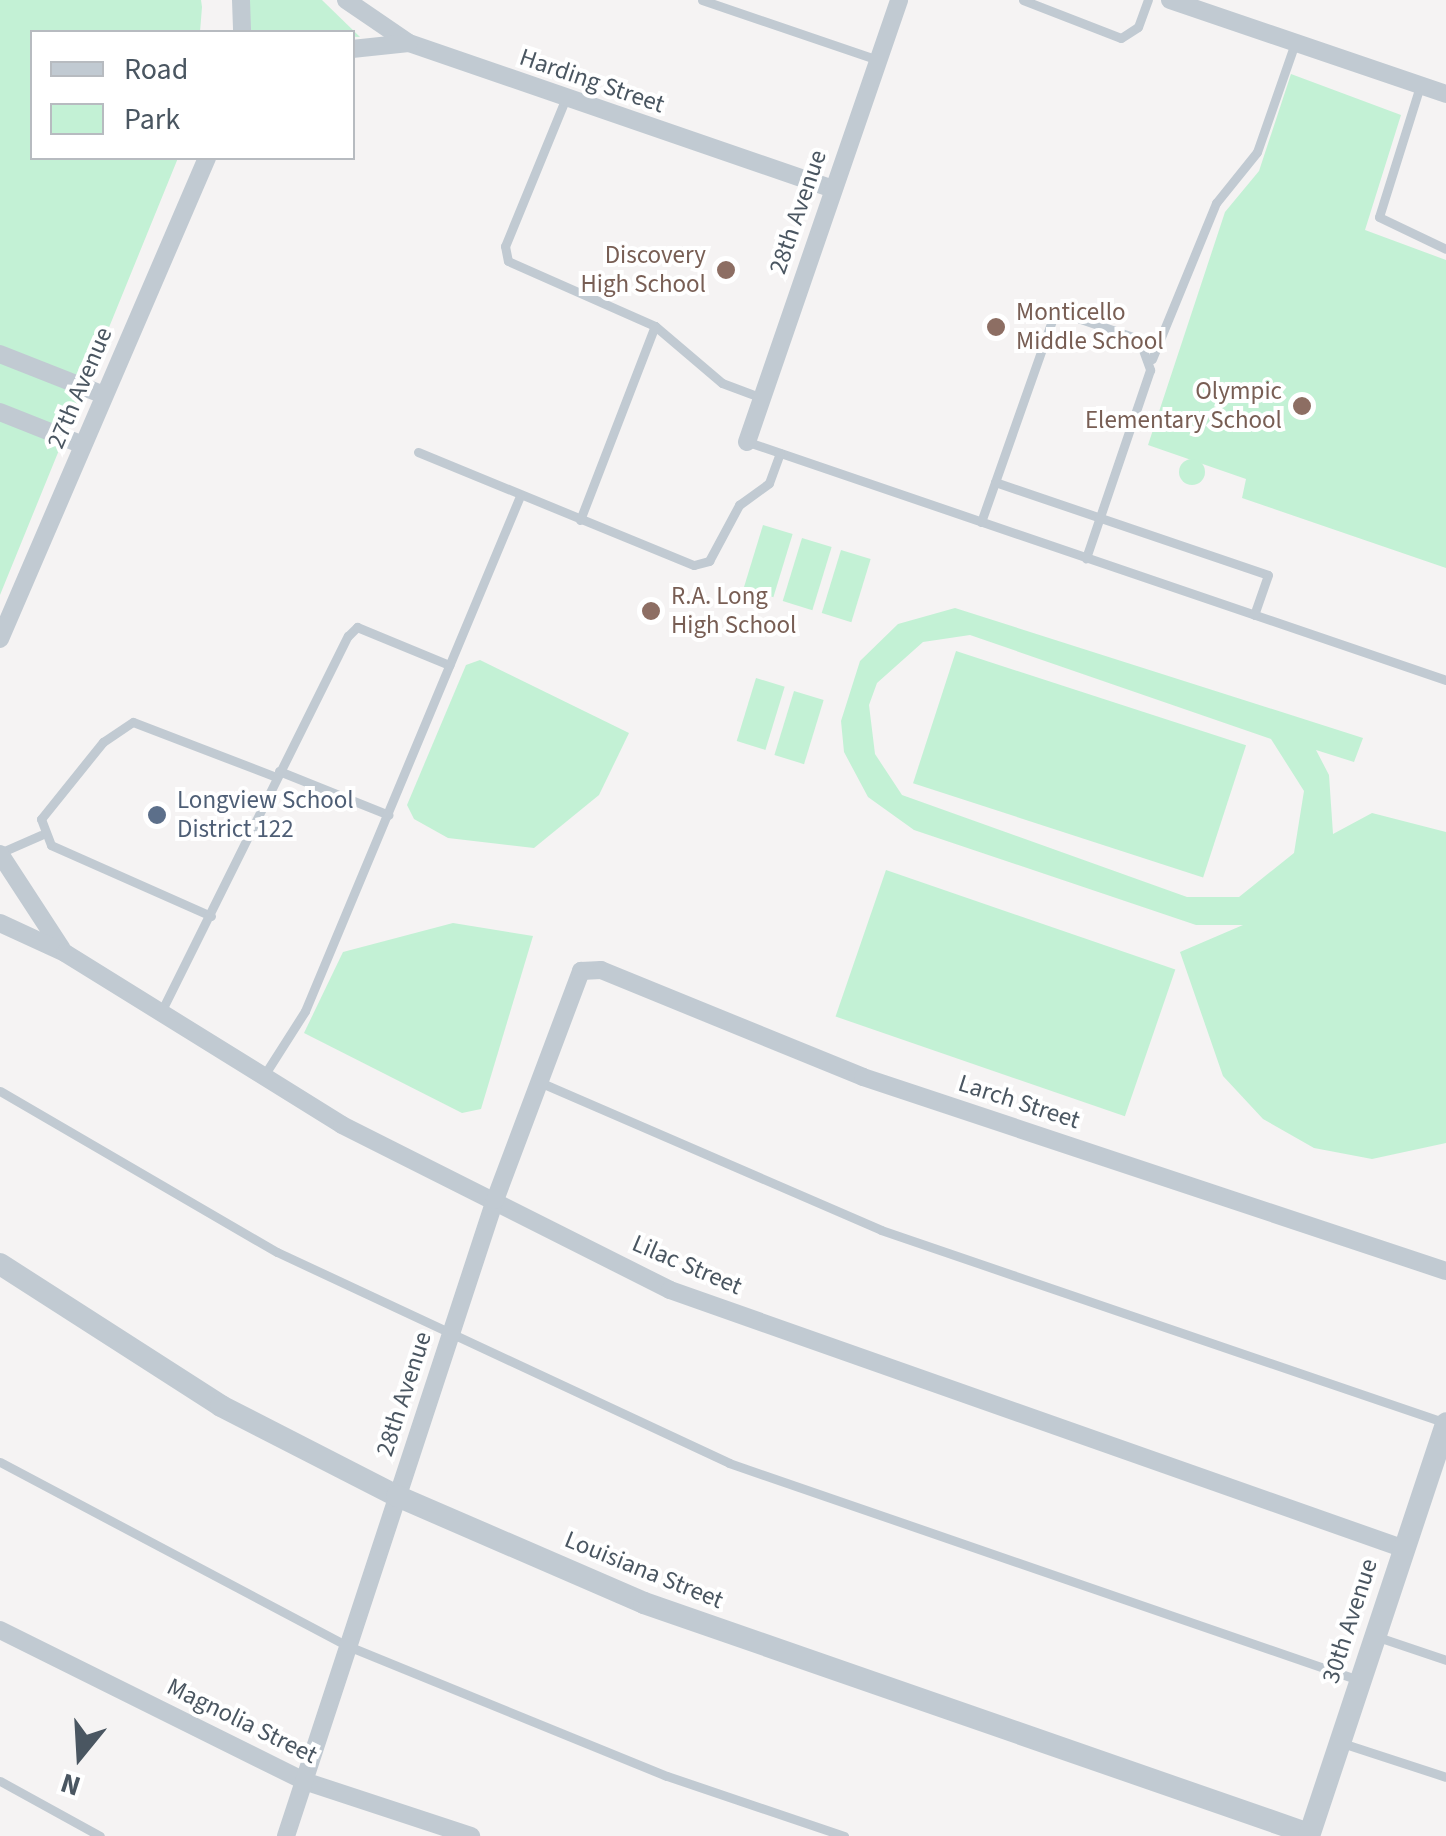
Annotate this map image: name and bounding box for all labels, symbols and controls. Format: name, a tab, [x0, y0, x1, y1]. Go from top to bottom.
legend	[30, 30, 355, 160]
street label: Harding Street	[516, 42, 668, 120]
text: Road	[124, 48, 188, 91]
text: Park	[124, 98, 180, 141]
street label: 28th Avenue	[763, 146, 833, 278]
place label: Discovery High School	[581, 241, 706, 300]
marker: Discovery High School	[715, 259, 737, 281]
place label: Monticello Middle School	[1016, 298, 1164, 357]
marker: Monticello Middle School	[985, 316, 1007, 338]
street label: 27th Avenue	[41, 323, 119, 453]
place label: Olympic Elementary School	[1085, 377, 1282, 436]
marker: Olympic Elementary School	[1291, 395, 1313, 417]
place label: R.A. Long High School	[671, 582, 796, 641]
marker: R.A. Long High School	[640, 600, 662, 622]
place label: Longview School District 122	[177, 786, 354, 845]
marker: Longview School District 122	[146, 804, 168, 826]
street label: Larch Street	[955, 1068, 1083, 1136]
street label: Lilac Street	[628, 1228, 746, 1302]
street label: 28th Avenue	[370, 1328, 438, 1460]
street label: Louisiana Street	[560, 1525, 728, 1615]
street label: 30th Avenue	[1316, 1555, 1384, 1687]
street label: Magnolia Street	[162, 1672, 322, 1770]
north arrow	[30, 1706, 130, 1806]
text: N	[56, 1763, 86, 1806]

